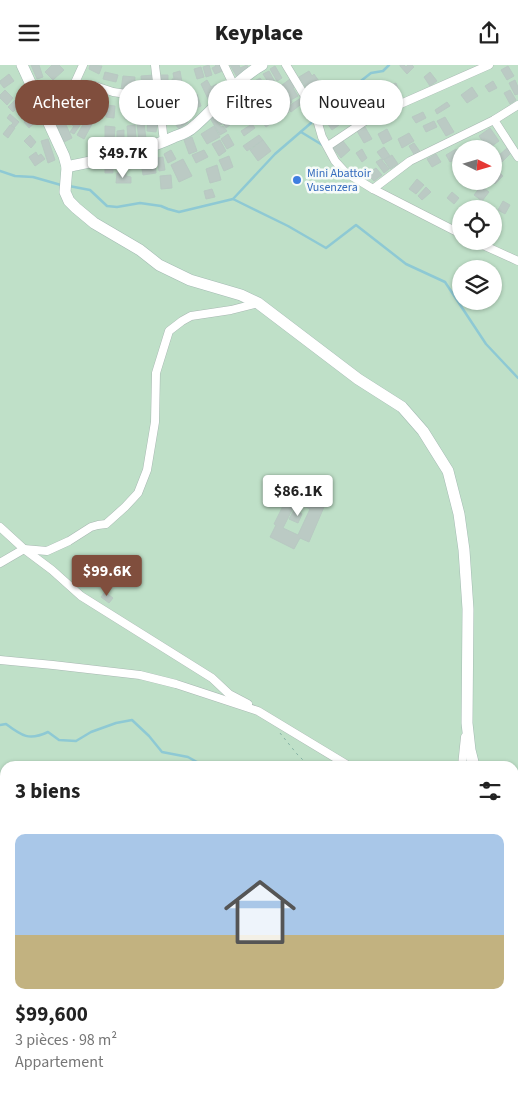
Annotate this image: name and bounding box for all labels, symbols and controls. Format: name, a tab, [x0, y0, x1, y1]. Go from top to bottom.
text: Keyplace	[215, 17, 303, 49]
icon: menu	[15, 19, 43, 47]
icon: share	[475, 19, 503, 47]
chip: Acheter	[15, 80, 109, 125]
chip: Louer	[119, 80, 198, 125]
chip: Filtres	[208, 80, 290, 125]
chip: Nouveau	[300, 80, 403, 125]
pin: $49.7K	[82, 137, 164, 179]
north arrow	[452, 140, 502, 190]
map controls	[452, 140, 502, 310]
text: $49.7K	[99, 142, 147, 164]
place label: Mini Abattoir Vusenzera	[307, 165, 372, 196]
marker: Mini Abattoir Vusenzera	[291, 174, 303, 186]
button: locate	[452, 200, 502, 250]
button: layers	[452, 260, 502, 310]
pin: $86.1K	[257, 475, 339, 517]
text: $86.1K	[274, 480, 322, 502]
pin: $99.6K	[66, 555, 148, 597]
text: $99.6K	[83, 560, 131, 582]
text: 3 biens	[15, 776, 80, 806]
icon: filters	[476, 777, 504, 805]
icon: home	[215, 867, 305, 957]
text: $99,600	[15, 999, 88, 1029]
text: 3 pièces · 98 m²	[15, 1029, 117, 1051]
text: Appartement	[15, 1051, 103, 1073]

